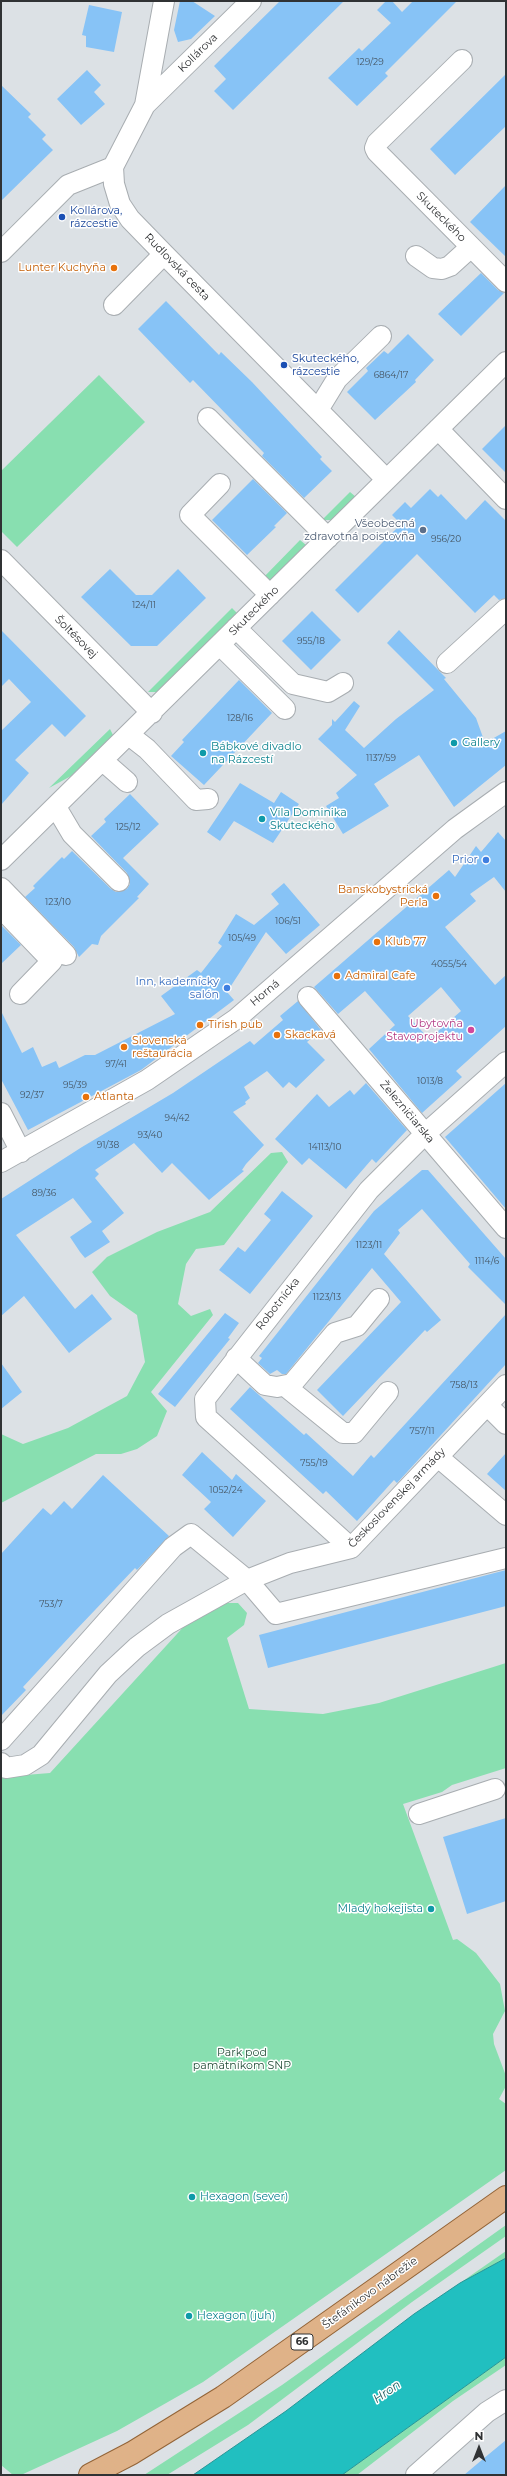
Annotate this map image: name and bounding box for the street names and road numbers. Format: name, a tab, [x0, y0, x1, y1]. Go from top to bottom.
street label: Kollárova	[175, 31, 221, 75]
street label: Skuteckého	[413, 189, 469, 245]
street label: Rudlovská cesta	[142, 231, 212, 303]
street label: Skuteckého	[226, 583, 282, 639]
street label: Šoltésovej	[52, 613, 100, 661]
street label: Horná	[248, 977, 282, 1009]
street label: Železničiarska	[377, 1078, 437, 1146]
street label: Robotnícka	[253, 1275, 303, 1333]
street label: Československej armády	[346, 1445, 448, 1551]
street label: Štefánikovo nábrežie	[320, 2254, 420, 2332]
road number: 66	[291, 2334, 313, 2350]

